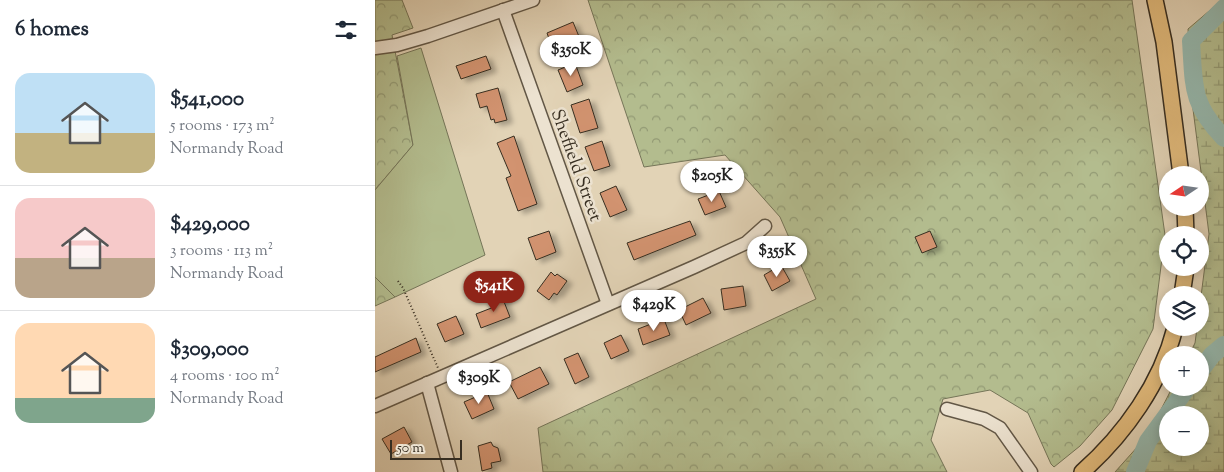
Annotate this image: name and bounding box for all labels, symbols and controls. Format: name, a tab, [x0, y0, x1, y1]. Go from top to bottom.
text: 6 homes	[15, 15, 89, 45]
icon: filters	[332, 16, 360, 44]
pin: $350K	[536, 34, 606, 77]
text: $350K	[551, 39, 591, 62]
text: $541,000	[170, 85, 244, 115]
icon: home	[55, 93, 115, 153]
street label: Sheffield Street	[543, 106, 607, 225]
text: 5 rooms · 173 m²	[170, 115, 275, 138]
text: Normandy Road	[170, 138, 283, 161]
pin: $205K	[677, 160, 747, 203]
text: $205K	[691, 165, 733, 188]
north arrow	[1159, 166, 1209, 216]
map controls	[1159, 166, 1209, 456]
text: $429,000	[170, 210, 250, 240]
icon: home	[55, 218, 115, 278]
button: locate	[1159, 226, 1209, 276]
pin: $355K	[742, 236, 812, 278]
text: 3 rooms · 113 m²	[170, 240, 273, 263]
text: $355K	[758, 240, 796, 263]
text: Normandy Road	[170, 263, 283, 286]
pin: $541K	[459, 270, 529, 313]
text: $541K	[474, 275, 514, 298]
button: layers	[1159, 286, 1209, 336]
pin: $429K	[619, 290, 689, 332]
text: $429K	[632, 294, 676, 317]
text: $309,000	[170, 335, 249, 365]
icon: home	[55, 343, 115, 403]
button: +	[1159, 346, 1209, 396]
pin: $309K	[444, 362, 514, 405]
text: 4 rooms · 100 m²	[170, 365, 280, 388]
text: $309K	[458, 367, 500, 390]
text: Normandy Road	[170, 388, 283, 411]
button: −	[1159, 406, 1209, 456]
scale bar	[390, 437, 463, 460]
text: 50 m	[397, 439, 424, 459]

